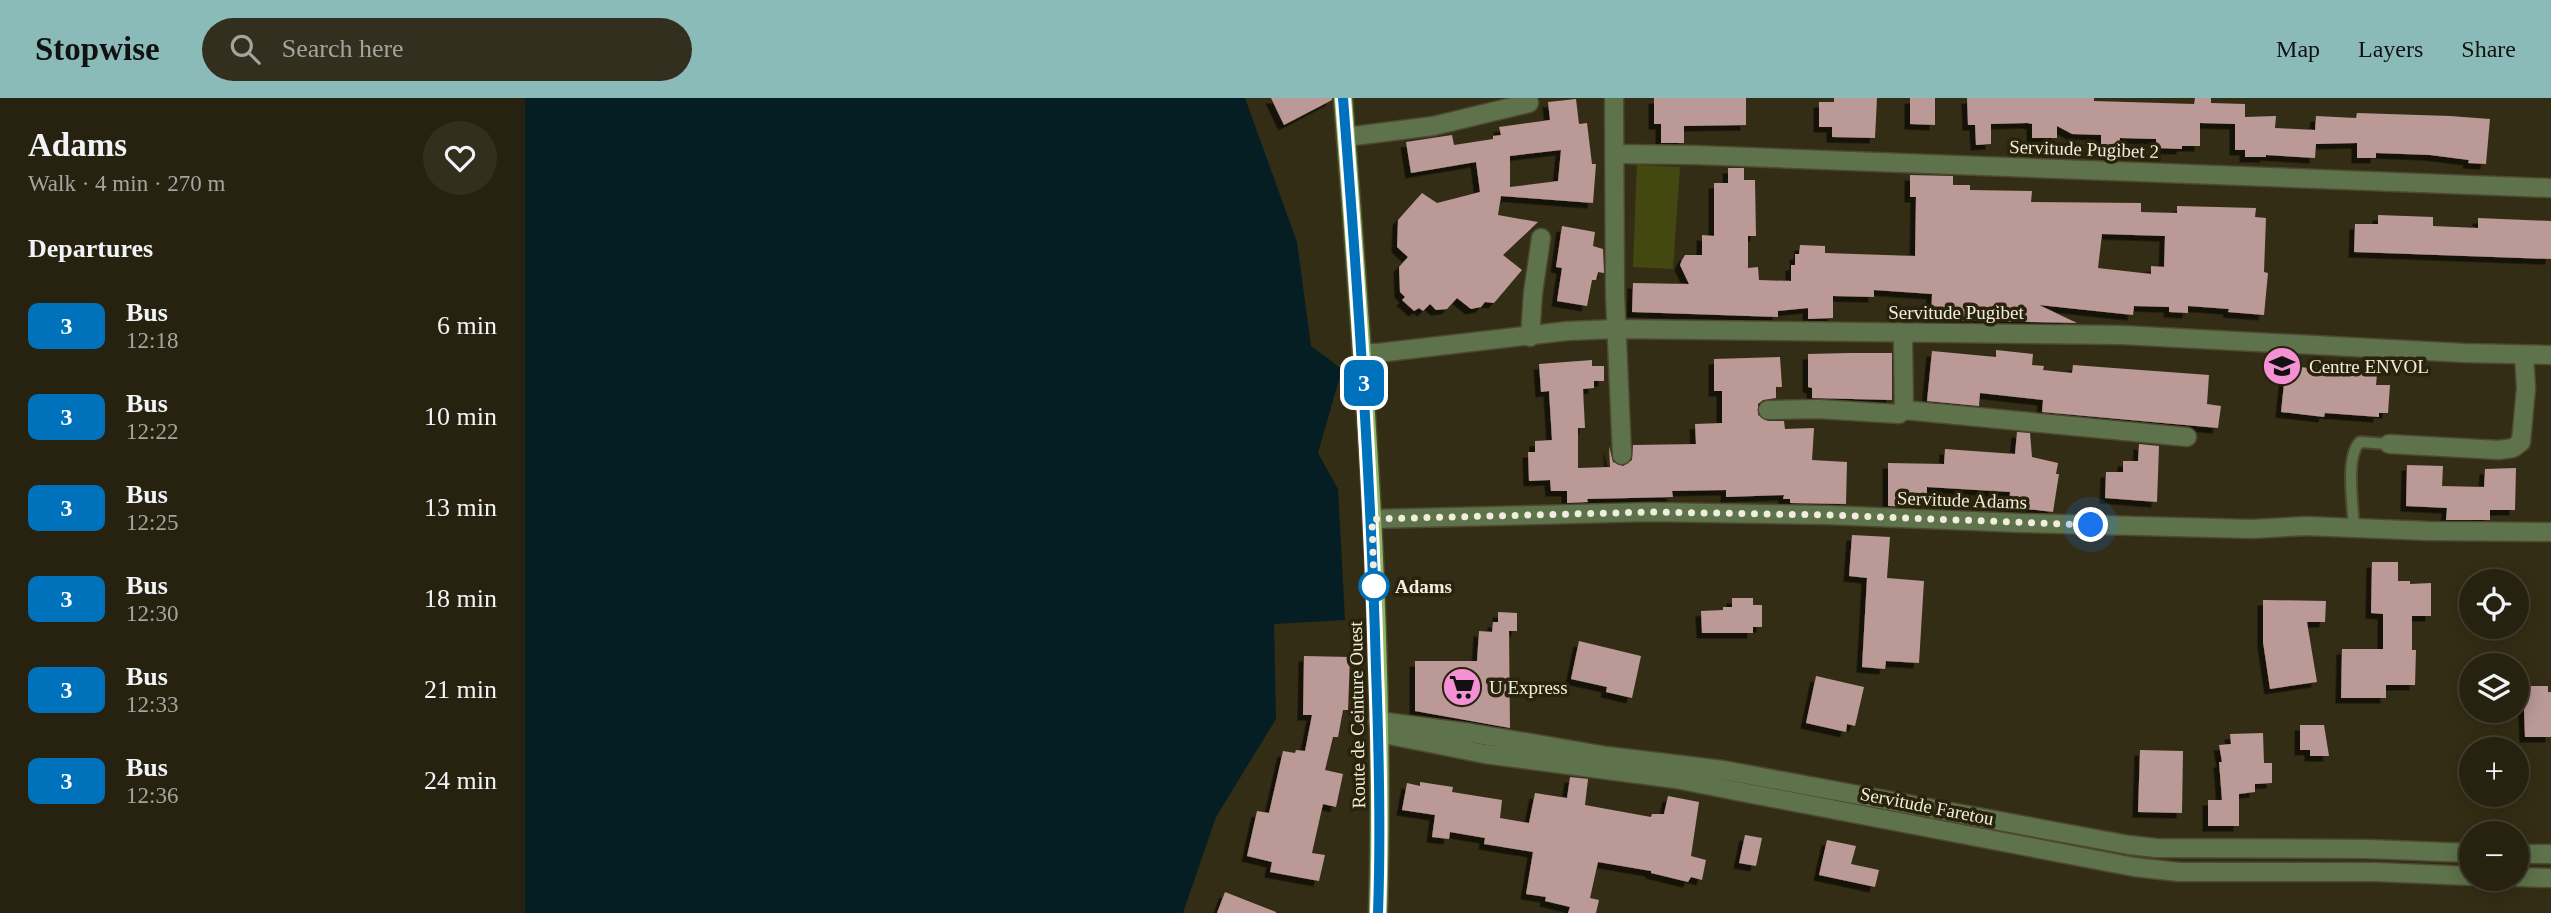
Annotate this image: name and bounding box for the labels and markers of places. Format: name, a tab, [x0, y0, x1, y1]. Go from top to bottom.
school or university icon: Centre ENVOL	[2261, 345, 2303, 387]
place label: Centre ENVOL	[2309, 356, 2429, 377]
marker: Adams	[1359, 571, 1389, 601]
place label: Adams	[1395, 576, 1452, 597]
supermarket icon: U Express	[1441, 666, 1483, 708]
place label: U Express	[1489, 677, 1568, 698]

